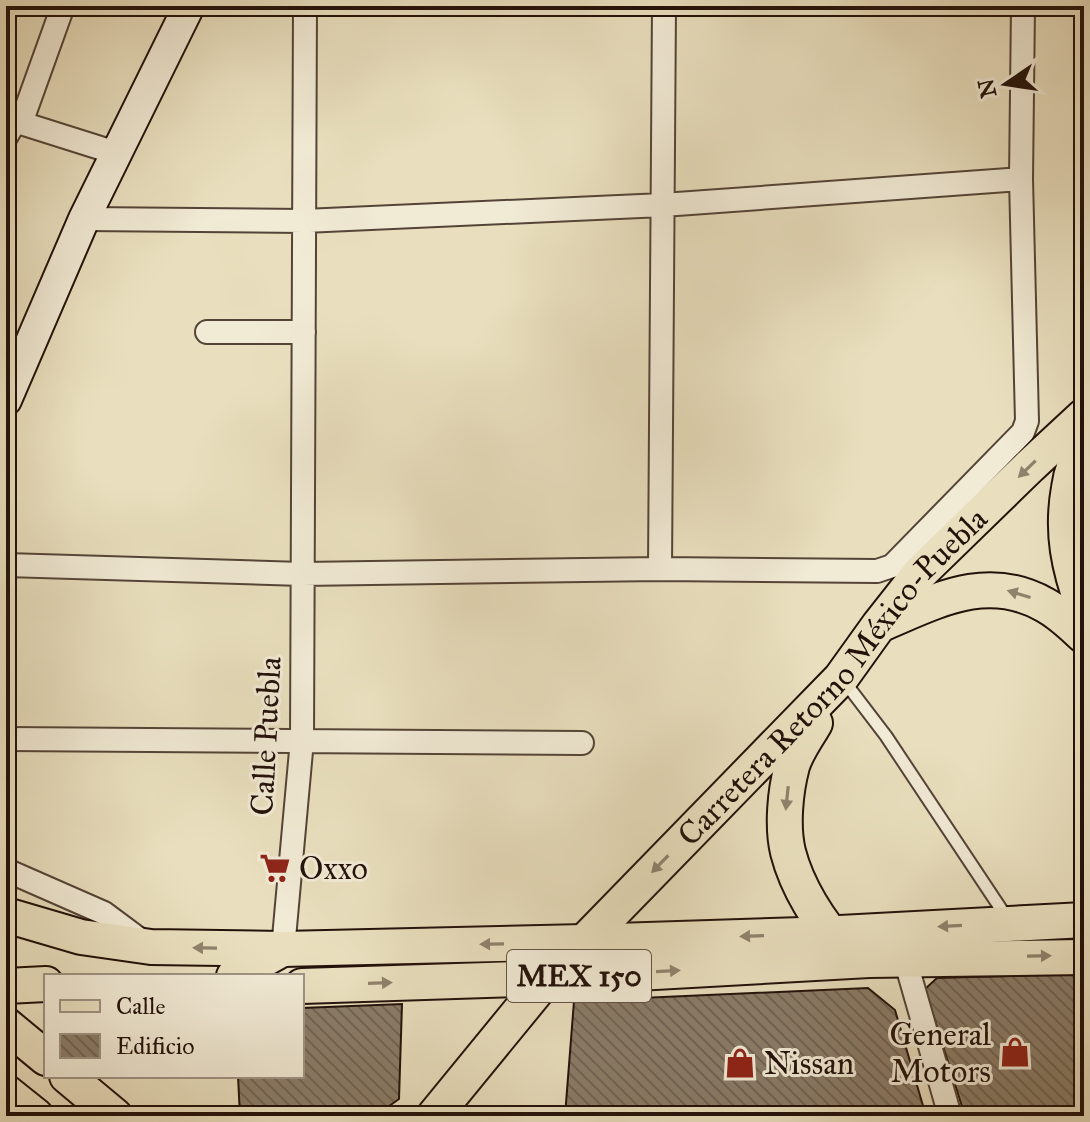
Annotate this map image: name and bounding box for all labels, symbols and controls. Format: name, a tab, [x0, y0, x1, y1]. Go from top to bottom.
north arrow	[966, 44, 1046, 124]
text: N	[972, 76, 1002, 101]
one-way arrow	[1017, 460, 1036, 478]
street label: Carretera Retorno México-Puebla	[669, 499, 995, 854]
one-way arrow	[1007, 587, 1031, 600]
street label: Calle Puebla	[242, 655, 290, 816]
one-way arrow	[780, 786, 793, 811]
place label: Oxxo	[299, 849, 368, 888]
supermarket icon: Oxxo	[258, 851, 292, 885]
one-way arrow	[651, 854, 670, 873]
one-way arrow	[937, 920, 962, 933]
one-way arrow	[739, 930, 764, 943]
one-way arrow	[479, 938, 504, 951]
one-way arrow	[192, 942, 217, 954]
road number: MEX 150	[507, 950, 651, 1002]
one-way arrow	[1027, 950, 1052, 963]
one-way arrow	[656, 964, 681, 977]
legend	[44, 974, 304, 1078]
one-way arrow	[368, 977, 393, 990]
text: Calle	[116, 991, 165, 1021]
place label: General Motors	[889, 1015, 991, 1091]
text: Edificio	[116, 1031, 195, 1061]
shop icon: General Motors	[998, 1035, 1032, 1069]
place label: Nissan	[764, 1044, 854, 1083]
shop icon: Nissan	[723, 1046, 757, 1080]

